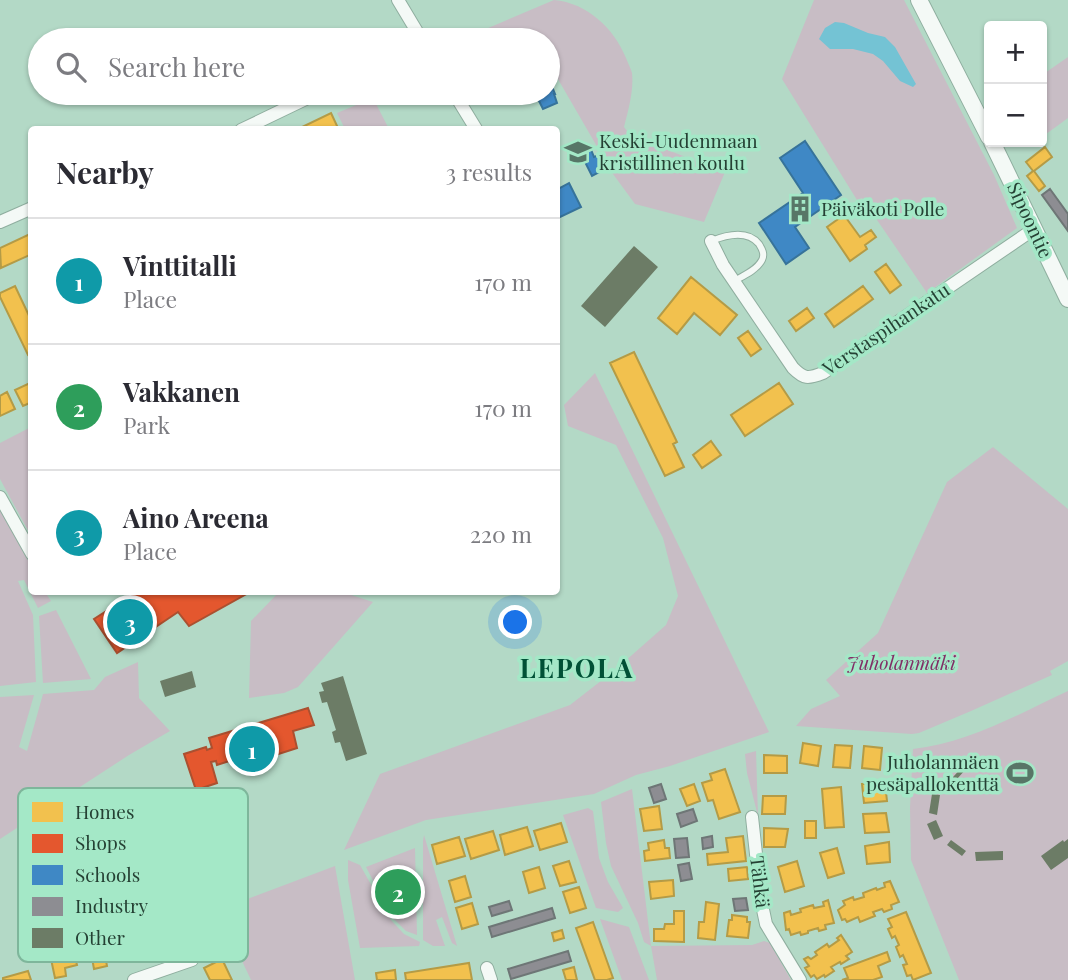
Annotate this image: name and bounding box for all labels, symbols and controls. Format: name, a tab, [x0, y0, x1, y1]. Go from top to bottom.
map controls	[984, 21, 1047, 147]
button: +	[984, 21, 1047, 84]
search box	[28, 28, 560, 105]
icon: search	[52, 48, 90, 86]
text: Search here	[108, 49, 245, 84]
button: −	[984, 84, 1047, 147]
place label: Keski-Uudenmaan kristillinen koulu	[599, 127, 758, 175]
school or university icon: Keski-Uudenmaan kristillinen koulu	[563, 137, 593, 167]
text: Nearby	[56, 152, 154, 192]
text: 3 results	[446, 156, 532, 187]
street label: Sipoontie	[1002, 177, 1060, 262]
building icon: Päiväkoti Polle	[785, 194, 815, 224]
place label: Päiväkoti Polle	[821, 195, 944, 221]
text: Vinttitalli	[123, 248, 237, 283]
text: 1	[75, 266, 83, 297]
text: 170 m	[474, 266, 532, 297]
street label: Verstaspihankatu	[816, 276, 954, 381]
text: Place	[123, 283, 177, 314]
text: Vakkanen	[123, 374, 240, 409]
text: 2	[73, 392, 85, 423]
text: 170 m	[474, 392, 532, 423]
text: Park	[123, 409, 170, 440]
text: Aino Areena	[123, 500, 269, 535]
text: 3	[73, 518, 85, 549]
text: 220 m	[470, 518, 532, 549]
text: Place	[123, 535, 177, 566]
pin: 3	[107, 596, 153, 648]
your location	[498, 605, 532, 639]
park label: Juholanmäki	[846, 649, 957, 675]
district label: LEPOLA	[520, 650, 634, 685]
pin: 1	[229, 723, 275, 775]
place label: Juholanmäen pesäpallokenttä	[866, 748, 1000, 796]
sports icon: Juholanmäen pesäpallokenttä	[1005, 758, 1035, 788]
legend	[18, 788, 248, 962]
text: Homes	[75, 798, 134, 824]
text: Shops	[75, 829, 126, 855]
street label: Tähkä	[745, 855, 777, 910]
text: Schools	[75, 861, 140, 887]
pin: 2	[375, 866, 421, 918]
text: Industry	[75, 892, 149, 918]
text: Other	[75, 924, 126, 950]

